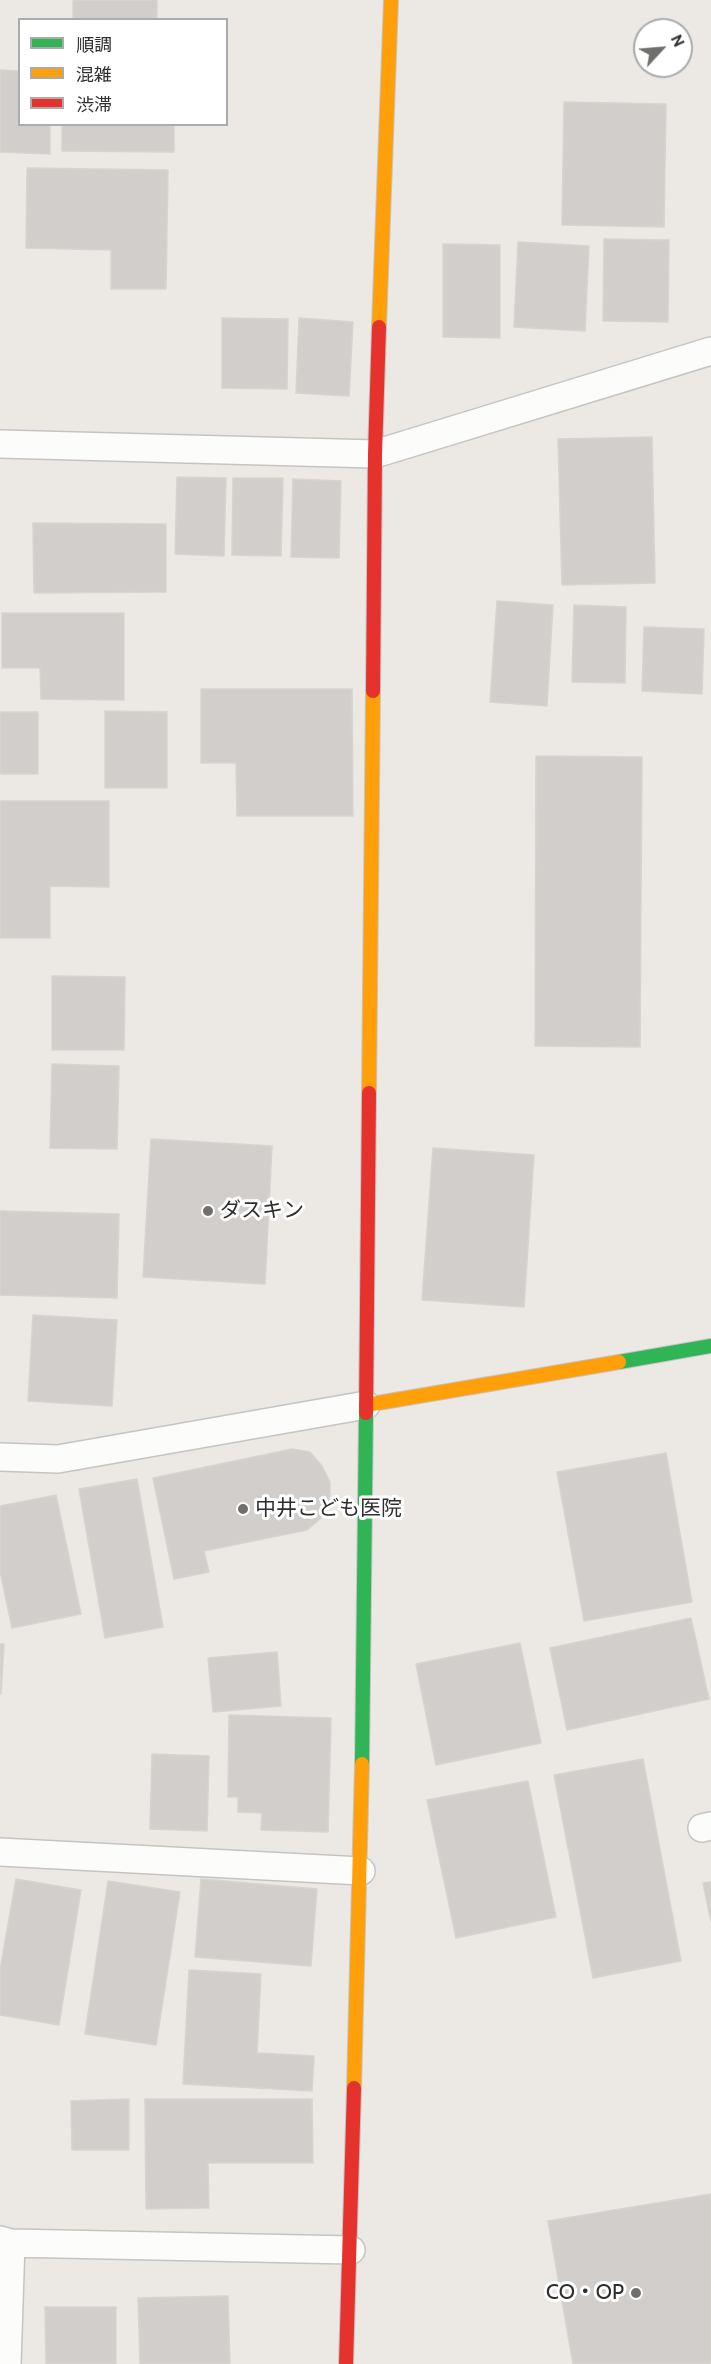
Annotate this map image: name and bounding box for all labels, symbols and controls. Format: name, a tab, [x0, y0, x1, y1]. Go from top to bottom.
legend	[18, 18, 228, 126]
north arrow	[633, 18, 693, 78]
text: N	[667, 32, 689, 50]
text: 順調	[76, 34, 112, 56]
text: 混雑	[76, 64, 112, 86]
text: 渋滞	[76, 94, 112, 116]
place label: ダスキン	[220, 1198, 304, 1224]
marker: ダスキン	[201, 1204, 215, 1218]
place label: 中井こども医院	[255, 1496, 402, 1522]
marker: 中井こども医院	[236, 1502, 250, 1516]
place label: CO・OP	[546, 2280, 624, 2306]
marker: CO・OP	[629, 2286, 643, 2300]

